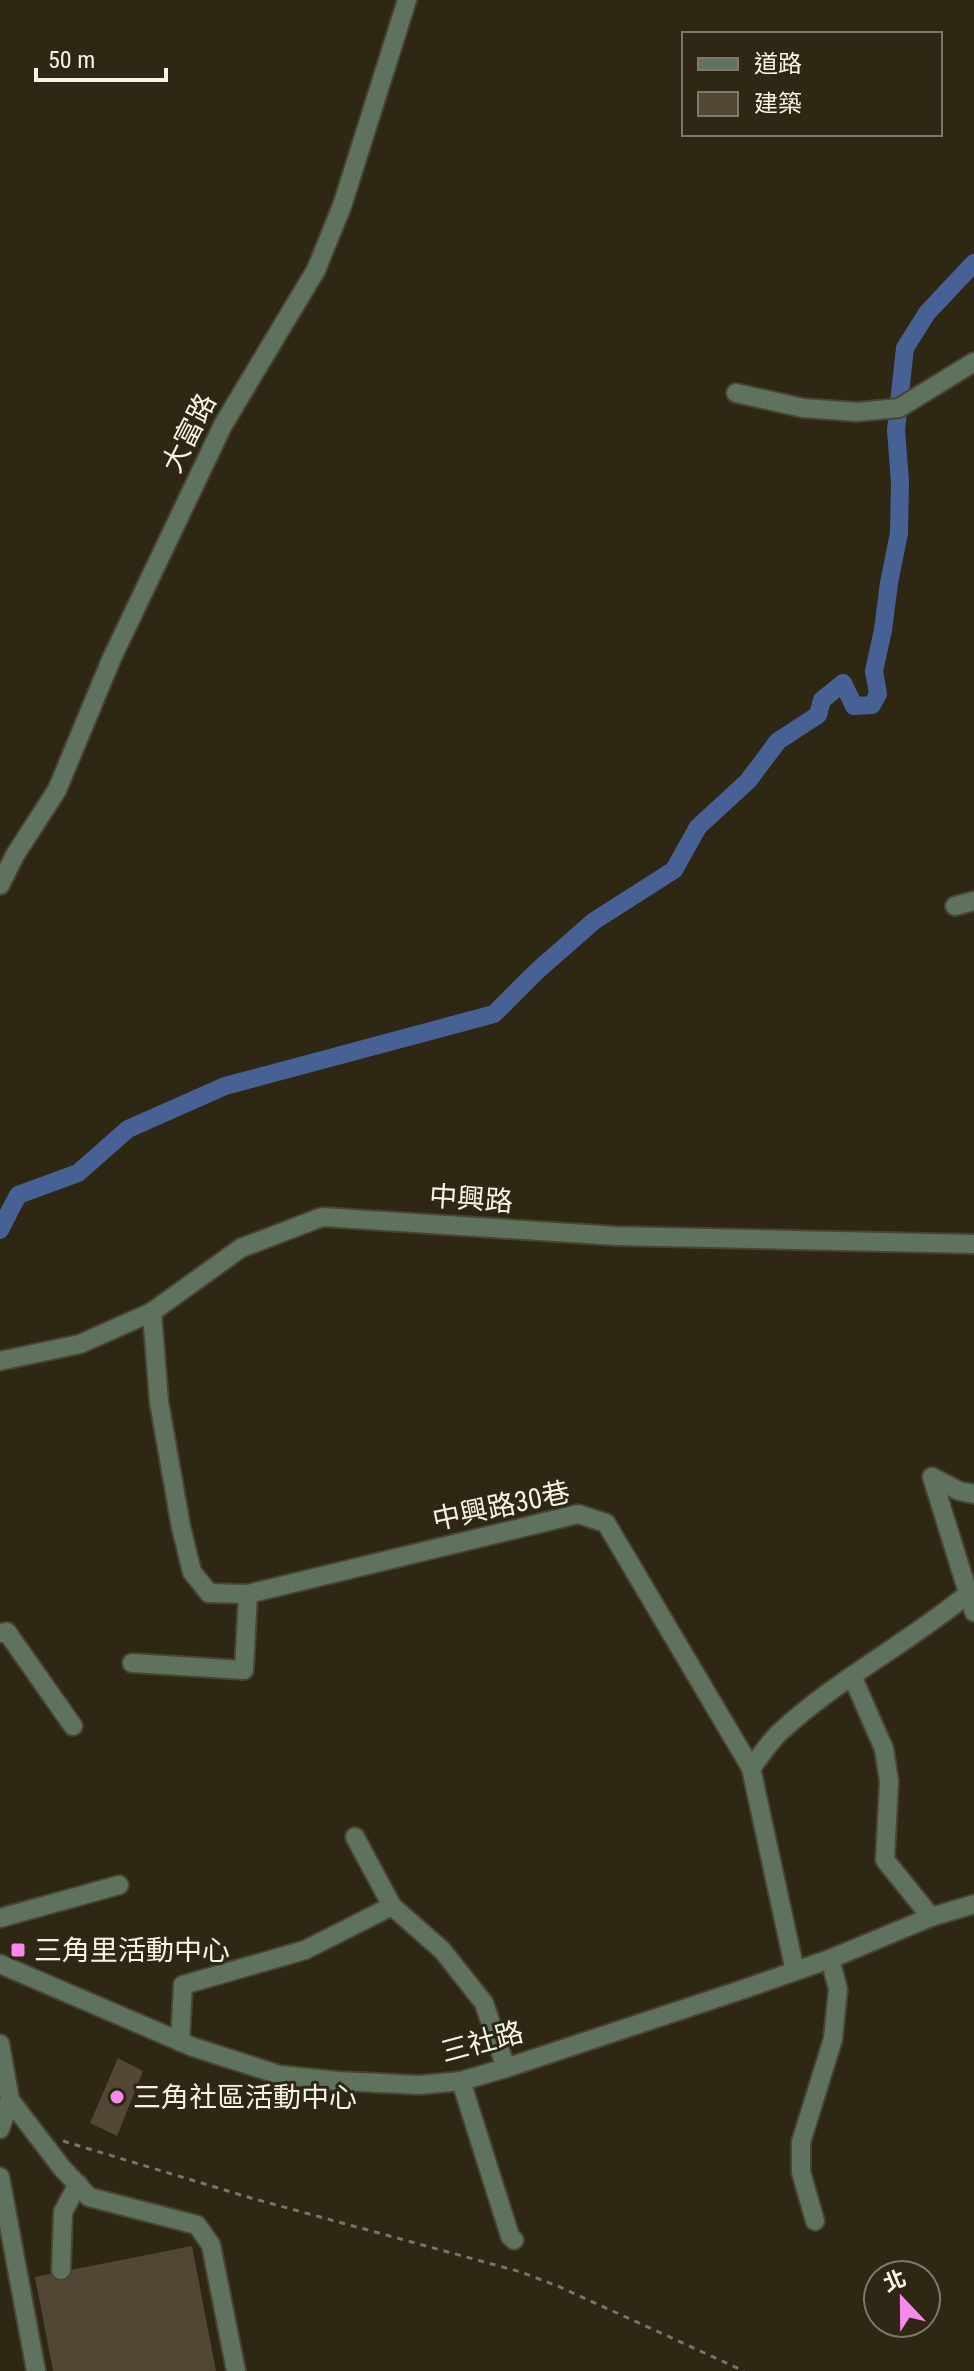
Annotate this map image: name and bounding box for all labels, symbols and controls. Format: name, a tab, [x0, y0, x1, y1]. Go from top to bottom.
scale bar	[36, 32, 166, 82]
legend	[682, 32, 942, 136]
text: 50 m	[48, 46, 95, 74]
text: 道路	[754, 50, 802, 78]
text: 建築	[754, 90, 802, 118]
street label: 大富路	[155, 388, 223, 478]
street label: 中興路	[428, 1180, 514, 1218]
street label: 中興路30巷	[429, 1475, 573, 1537]
place label: 三角里活動中心	[34, 1934, 230, 1967]
marker: 三角里活動中心	[9, 1941, 27, 1959]
street label: 三社路	[437, 2015, 527, 2069]
place label: 三角社區活動中心	[133, 2081, 357, 2114]
marker: 三角社區活動中心	[108, 2088, 126, 2106]
north arrow	[862, 2259, 942, 2339]
text: 北	[880, 2265, 910, 2297]

